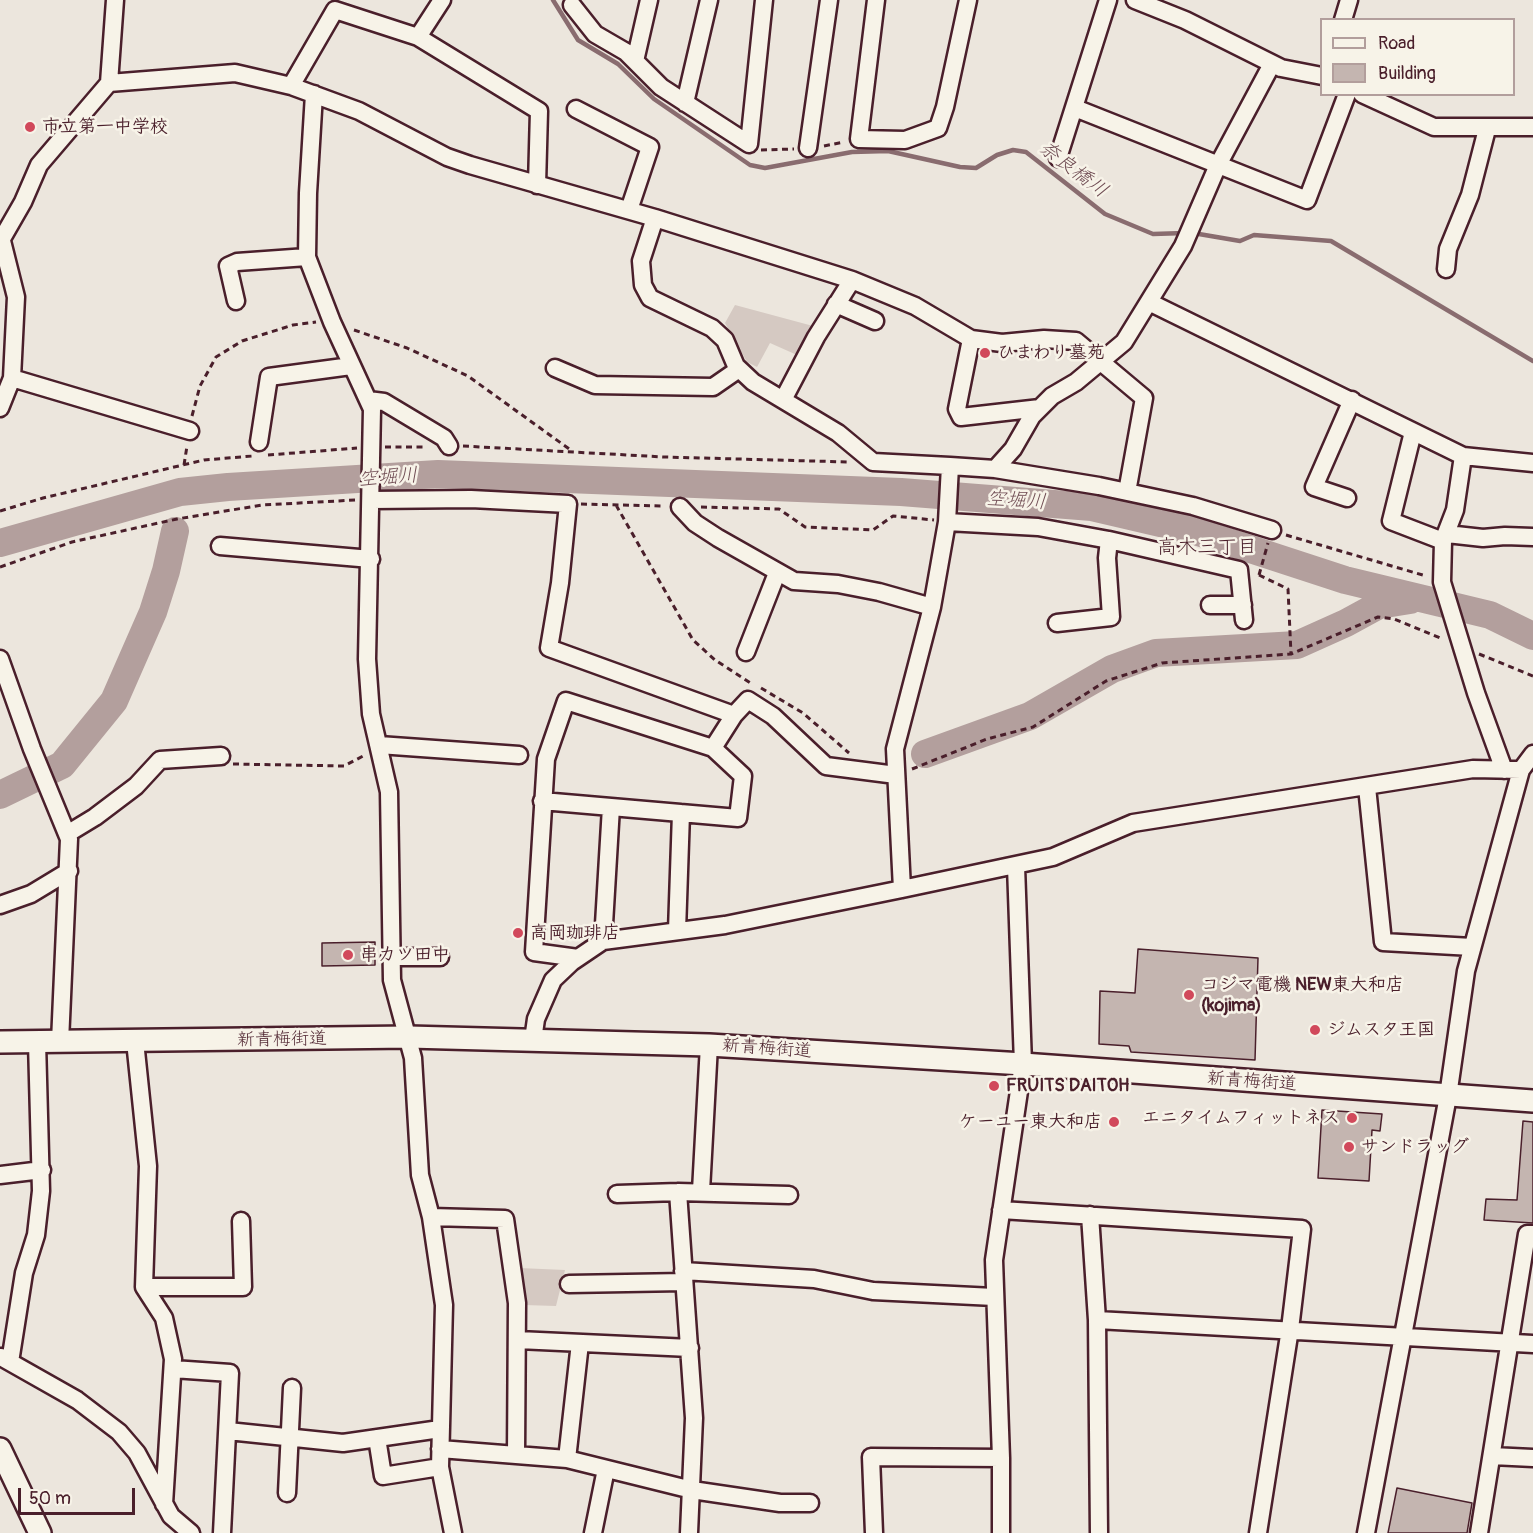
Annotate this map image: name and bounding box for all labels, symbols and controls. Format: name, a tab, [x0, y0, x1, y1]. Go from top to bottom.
legend	[1320, 18, 1515, 96]
text: Road	[1378, 32, 1415, 55]
text: Building	[1378, 62, 1436, 85]
place label: 市立第一中学校	[42, 116, 168, 138]
marker: 市立第一中学校	[23, 120, 37, 134]
water label: 奈良橋川	[1034, 136, 1112, 204]
place label: ひまわり墓苑	[997, 342, 1105, 364]
marker: ひまわり墓苑	[978, 346, 992, 360]
water label: 空堀川	[357, 464, 419, 492]
water label: 空堀川	[985, 487, 1047, 515]
district label: 高木三丁目	[1157, 536, 1257, 560]
place label: 高岡珈琲店	[530, 922, 620, 944]
marker: 高岡珈琲店	[511, 926, 525, 940]
place label: 串カツ田中	[360, 944, 450, 966]
marker: 串カツ田中	[341, 948, 355, 962]
place label: コジマ電機 NEW東大和店 (kojima)	[1201, 974, 1404, 1016]
marker: コジマ電機 NEW東大和店 (kojima)	[1182, 988, 1196, 1002]
place label: ジムスタ王国	[1327, 1019, 1435, 1041]
marker: ジムスタ王国	[1308, 1023, 1322, 1037]
street label: 新青梅街道	[237, 1028, 327, 1052]
street label: 新青梅街道	[721, 1035, 813, 1063]
street label: 新青梅街道	[1206, 1068, 1298, 1096]
place label: FRUITS DAITOH	[1006, 1075, 1129, 1097]
marker: FRUITS DAITOH	[987, 1079, 1001, 1093]
place label: エニタイムフィットネス	[1142, 1107, 1340, 1129]
place label: ケーユー東大和店	[959, 1111, 1102, 1133]
marker: エニタイムフィットネス	[1345, 1111, 1359, 1125]
marker: ケーユー東大和店	[1107, 1115, 1121, 1129]
place label: サンドラッグ	[1361, 1136, 1469, 1158]
marker: サンドラッグ	[1342, 1140, 1356, 1154]
scale bar	[21, 1476, 138, 1514]
text: 50 m	[29, 1487, 71, 1510]

